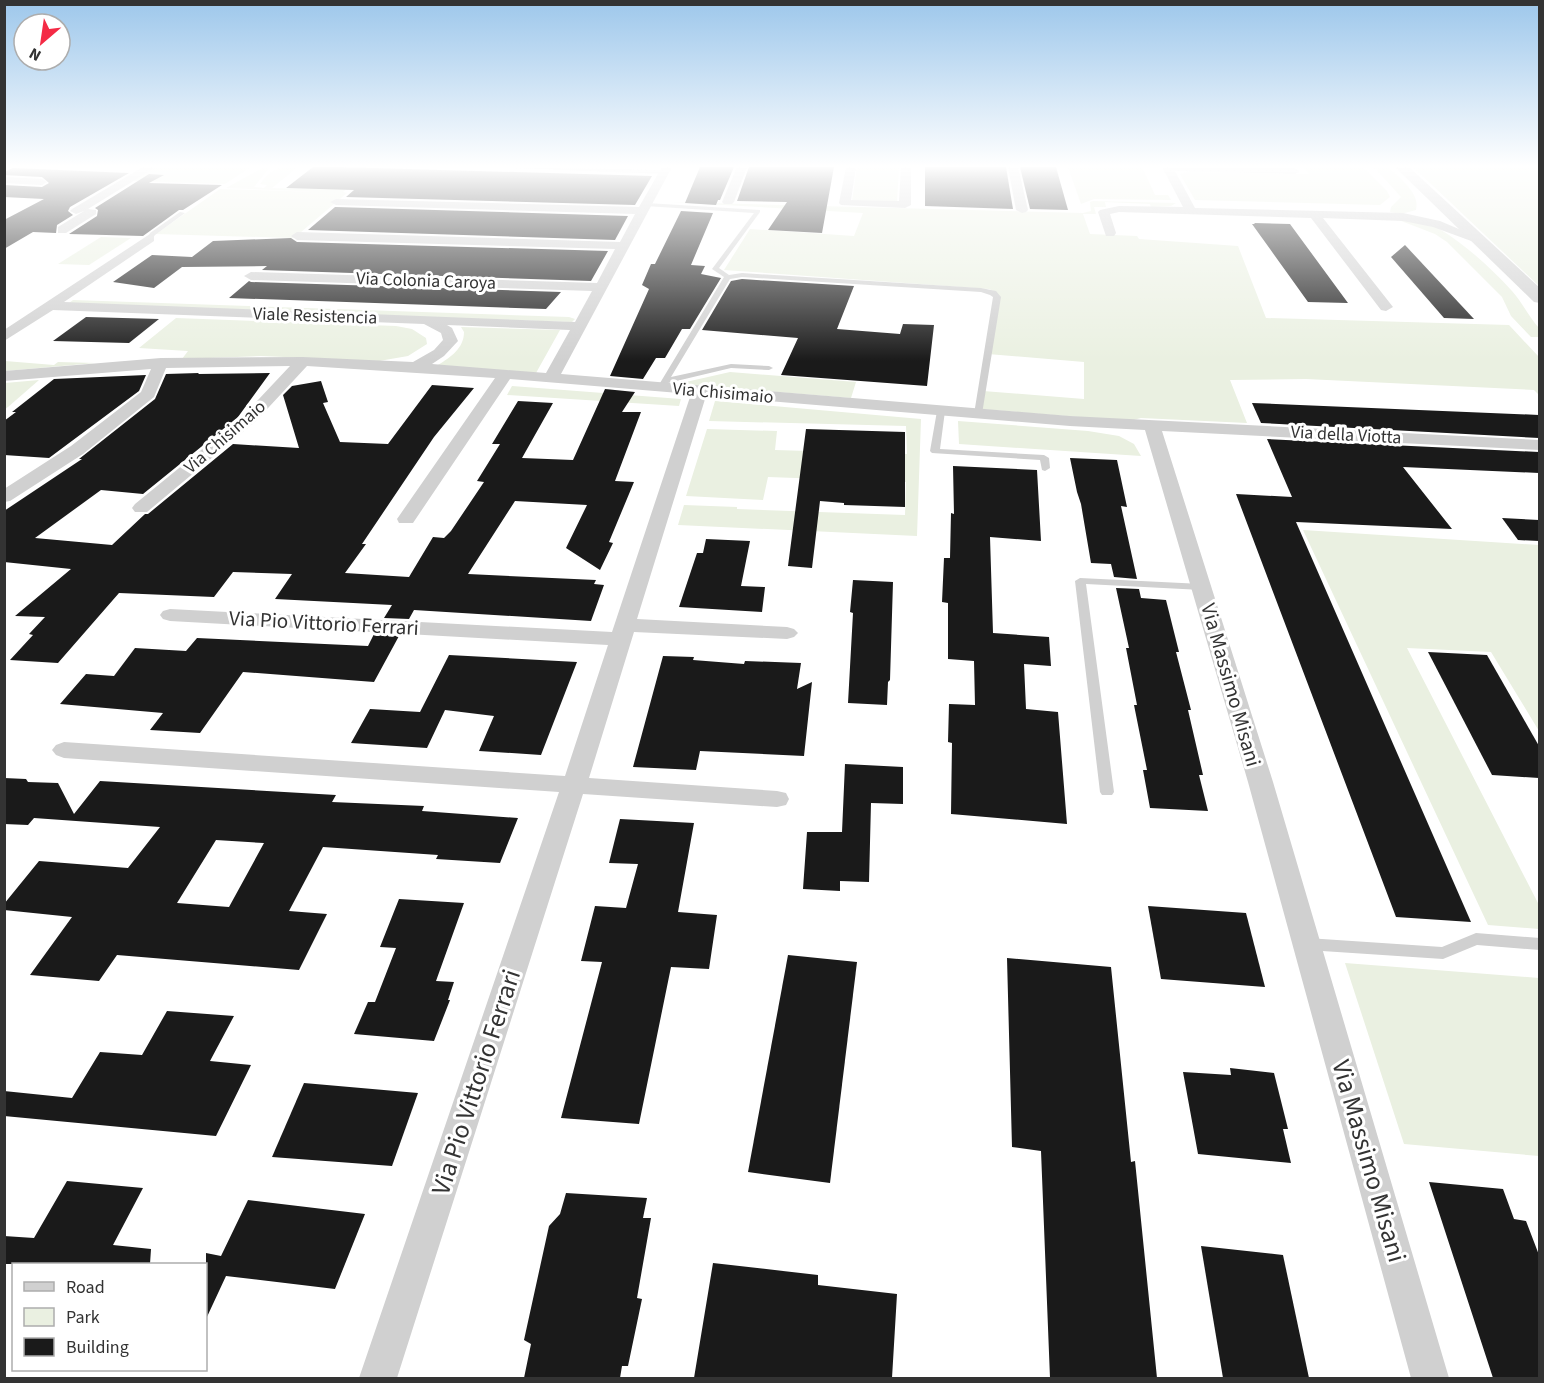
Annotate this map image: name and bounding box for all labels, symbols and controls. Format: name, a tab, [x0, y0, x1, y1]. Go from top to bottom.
north arrow	[12, 12, 72, 72]
text: N	[25, 42, 45, 66]
street label: Via Colonia Caroya	[356, 266, 496, 296]
street label: Viale Resistencia	[252, 301, 378, 331]
street label: Via Chisimaio	[672, 376, 774, 410]
street label: Via Chisimaio	[179, 394, 271, 480]
street label: Via della Viotta	[1290, 420, 1402, 450]
street label: Via Massimo Misani	[1193, 600, 1269, 770]
street label: Via Pio Vittorio Ferrari	[228, 603, 420, 643]
street label: Via Pio Vittorio Ferrari	[422, 964, 530, 1200]
street label: Via Massimo Misani	[1322, 1055, 1416, 1267]
legend	[12, 1263, 207, 1371]
text: Road	[66, 1275, 105, 1300]
text: Park	[66, 1305, 100, 1330]
text: Building	[66, 1335, 129, 1360]

